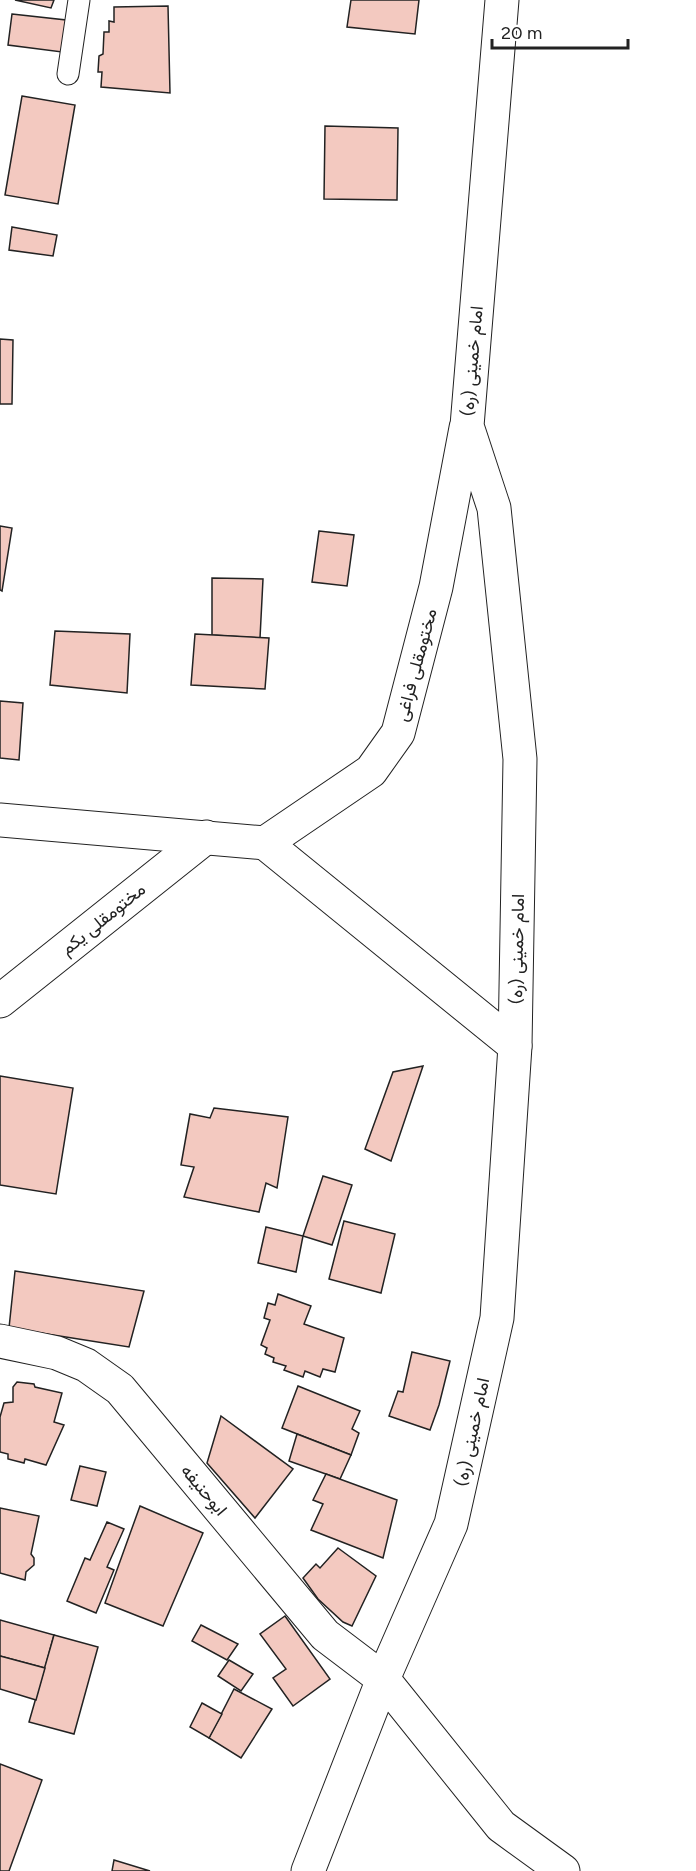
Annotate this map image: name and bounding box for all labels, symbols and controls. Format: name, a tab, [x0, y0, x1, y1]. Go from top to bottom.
scale bar	[492, 12, 628, 50]
text: 20 m	[501, 22, 542, 44]
street label: امام خمینی (ره)	[456, 305, 489, 417]
street label: مختومقلی فراغی	[390, 606, 442, 724]
street label: مختومقلی یکم	[56, 878, 151, 961]
street label: امام خمینی (ره)	[505, 894, 530, 1004]
street label: امام خمینی (ره)	[450, 1376, 495, 1489]
street label: ابوحنیفه	[176, 1460, 232, 1520]

